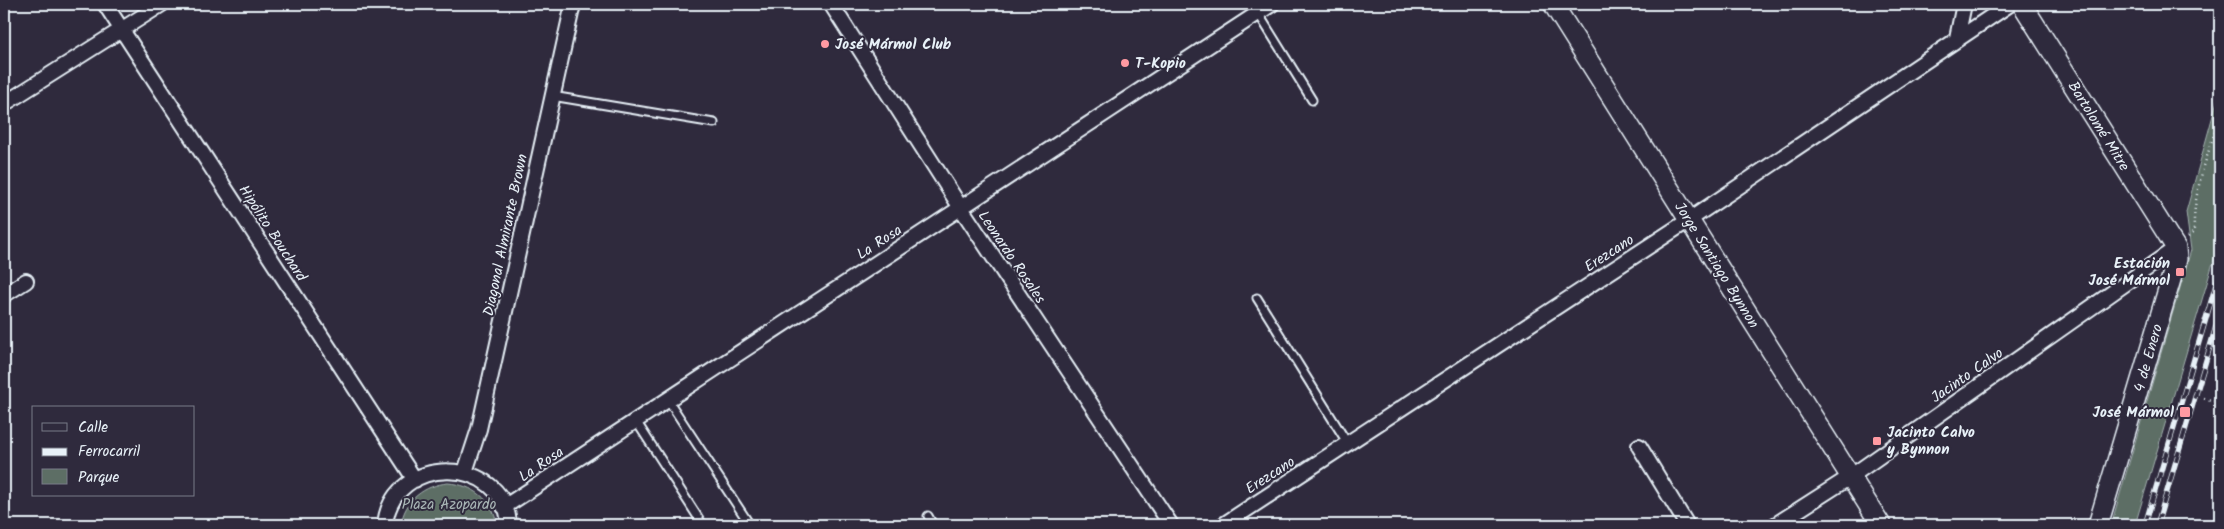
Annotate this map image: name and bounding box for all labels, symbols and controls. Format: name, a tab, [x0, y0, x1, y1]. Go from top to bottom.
place label: José Mármol Club	[835, 33, 952, 57]
marker: José Mármol Club	[819, 38, 831, 50]
place label: T-Kopio	[1135, 52, 1186, 76]
marker: T-Kopio	[1119, 57, 1131, 69]
street label: Bartolomé Mitre	[2061, 77, 2136, 176]
street label: Diagonal Almirante Brown	[477, 152, 535, 318]
street label: Hipólito Bouchard	[232, 180, 313, 287]
street label: Jorge Santiago Bynnon	[1667, 198, 1765, 334]
street label: Leonardo Rosales	[971, 206, 1052, 309]
street label: La Rosa	[852, 219, 907, 267]
street label: Erezcano	[1580, 229, 1640, 279]
place label: Estación José Mármol	[2089, 252, 2170, 293]
marker: Estación José Mármol	[2174, 266, 2186, 278]
street label: 4 de Enero	[2128, 321, 2170, 395]
street label: Jacinto Calvo	[1926, 342, 2009, 410]
place label: José Mármol	[2093, 401, 2174, 425]
marker: José Mármol	[2178, 405, 2192, 419]
legend	[32, 406, 195, 496]
text: Calle	[78, 416, 108, 440]
place label: Jacinto Calvo y Bynnon	[1886, 421, 1975, 462]
marker: Jacinto Calvo y Bynnon	[1871, 435, 1883, 447]
text: Ferrocarril	[78, 440, 141, 464]
street label: La Rosa	[514, 441, 569, 489]
street label: Erezcano	[1241, 451, 1301, 501]
text: Parque	[78, 466, 119, 490]
park label: Plaza Azopardo	[402, 493, 496, 517]

